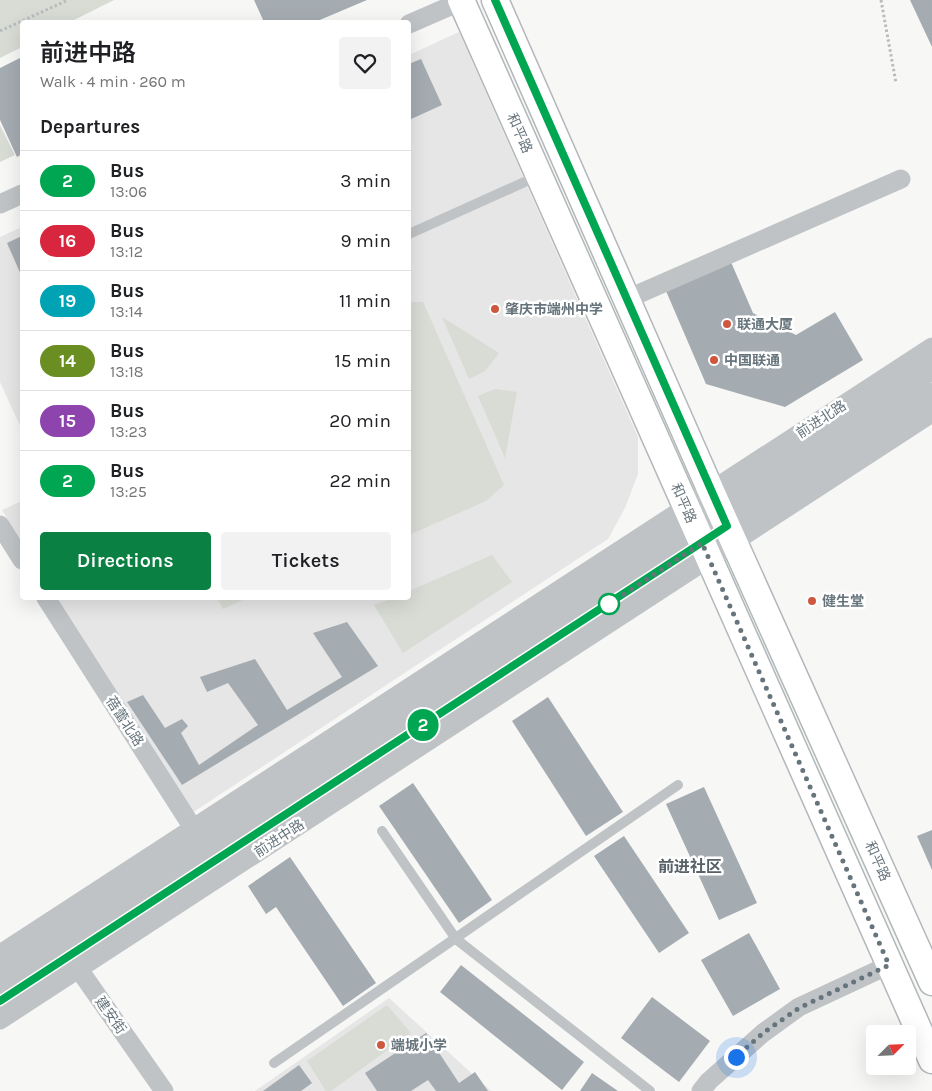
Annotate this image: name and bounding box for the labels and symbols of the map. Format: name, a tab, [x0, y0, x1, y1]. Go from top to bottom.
street label: 和平路	[503, 111, 536, 156]
place label: 肇庆市端州中学	[505, 301, 603, 318]
marker: 肇庆市端州中学	[489, 303, 501, 315]
place label: 联通大厦	[737, 316, 793, 333]
marker: 联通大厦	[721, 318, 733, 330]
place label: 中国联通	[724, 352, 780, 369]
marker: 中国联通	[708, 354, 720, 366]
street label: 前进北路	[793, 397, 849, 442]
street label: 和平路	[667, 481, 700, 526]
unlabelled marker	[598, 593, 620, 615]
place label: 健生堂	[822, 593, 864, 610]
marker: 健生堂	[806, 595, 818, 607]
street label: 蓓蕾北路	[102, 693, 147, 749]
line badge: 2	[407, 709, 439, 741]
street label: 前进中路	[251, 816, 307, 861]
street label: 和平路	[861, 839, 894, 884]
district label: 前进社区	[658, 857, 722, 876]
street label: 建安街	[92, 993, 130, 1037]
north arrow	[866, 1025, 916, 1075]
place label: 端城小学	[391, 1037, 447, 1054]
marker: 端城小学	[375, 1039, 387, 1051]
your location	[724, 1045, 749, 1070]

